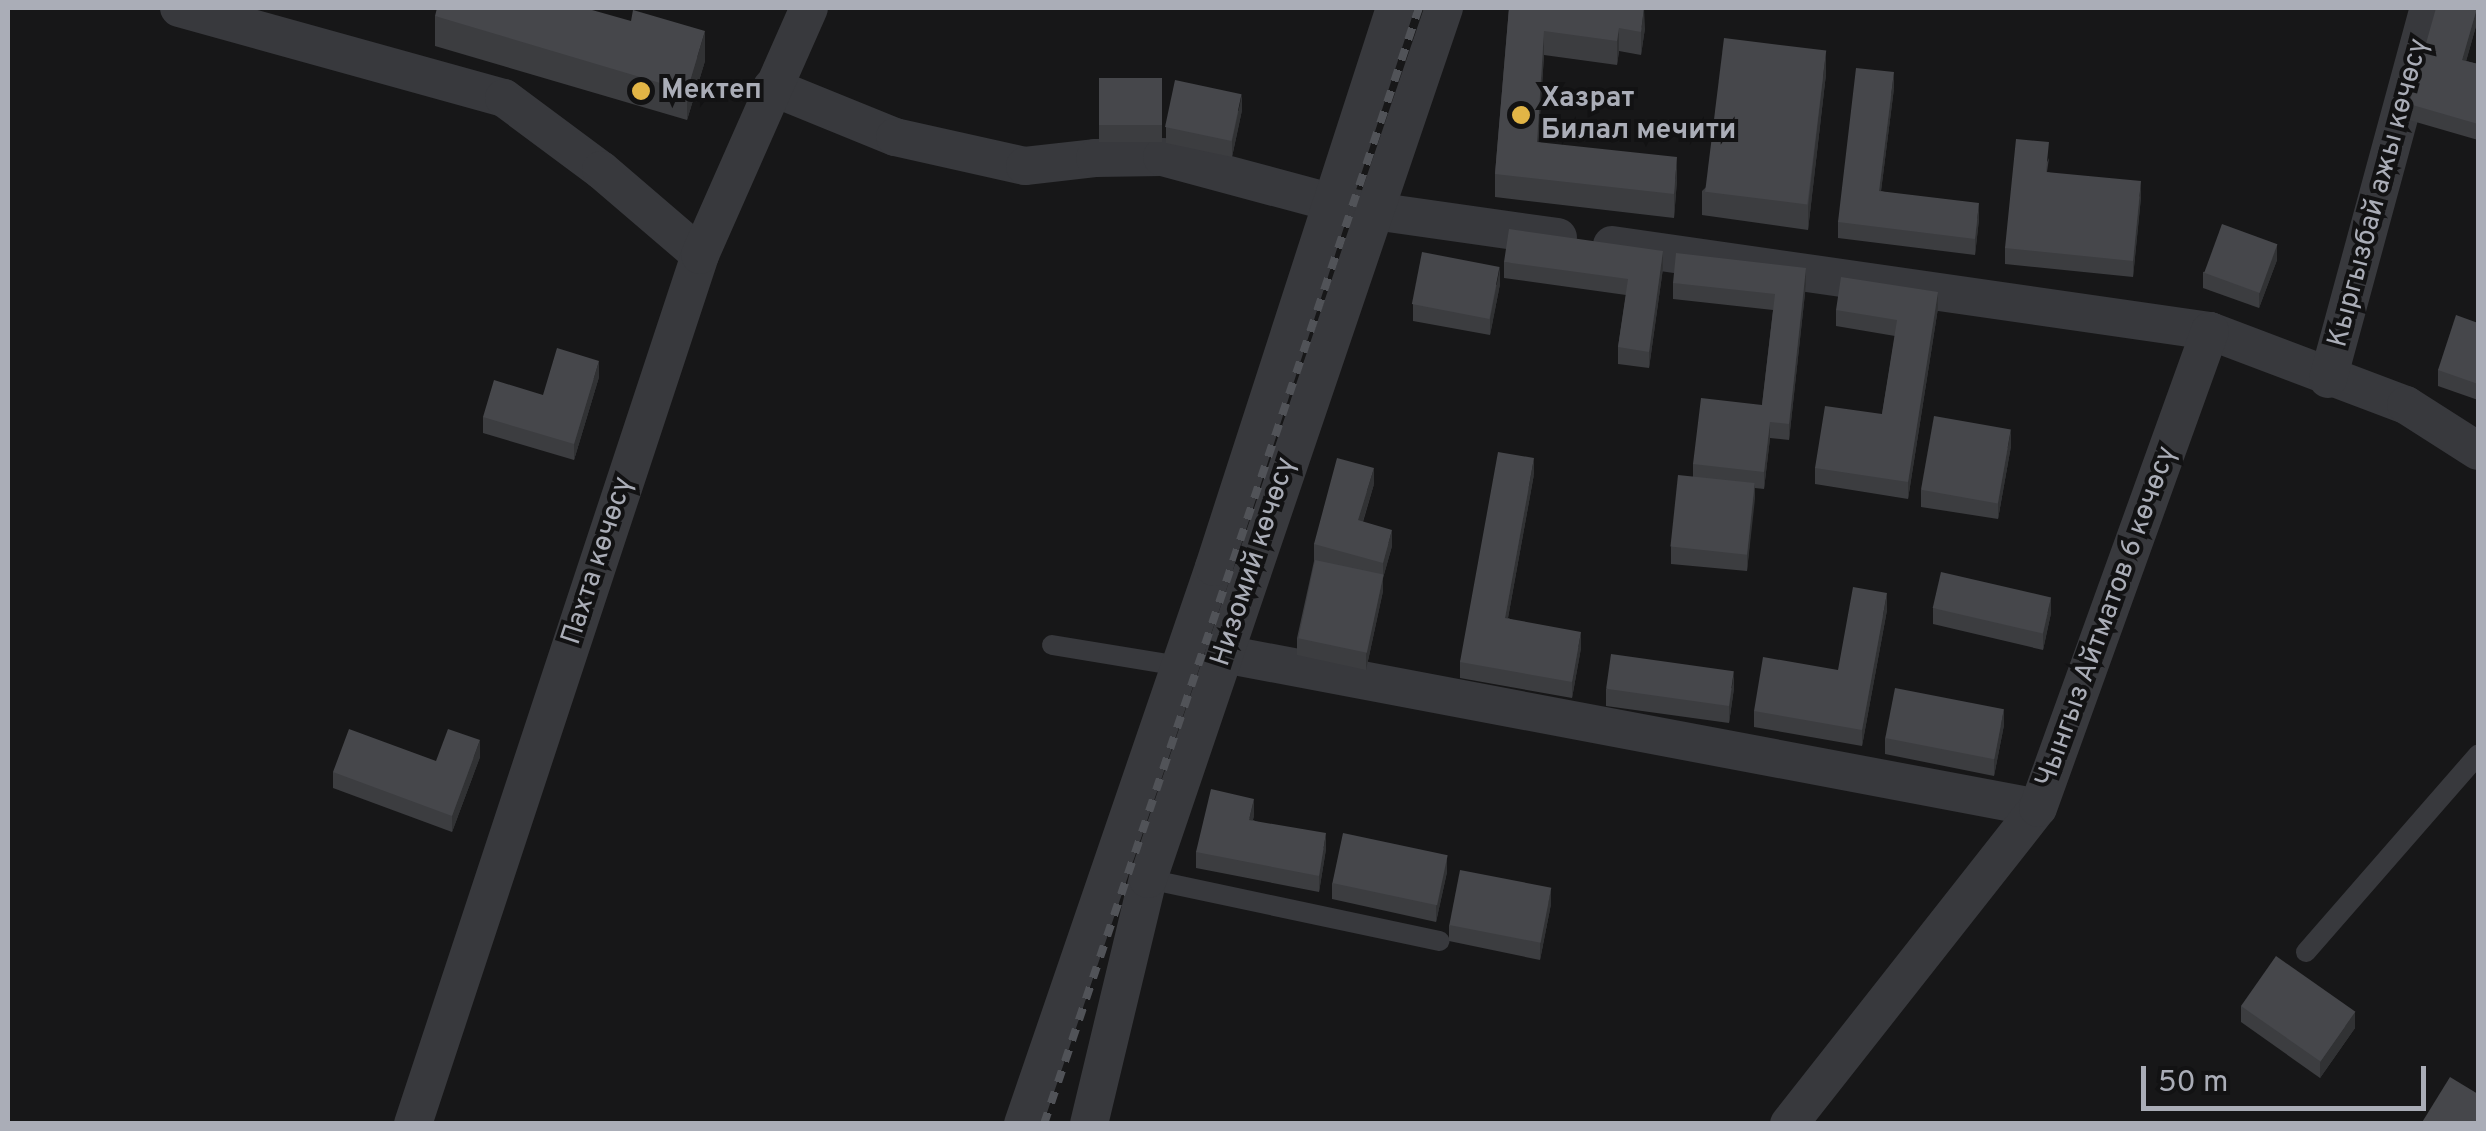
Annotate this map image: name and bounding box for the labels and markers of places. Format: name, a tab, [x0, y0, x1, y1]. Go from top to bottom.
place label: Мектеп	[661, 74, 762, 108]
marker: Мектеп	[630, 80, 652, 102]
place label: Хазрат Билал мечити	[1541, 82, 1736, 148]
marker: Хазрат Билал мечити	[1510, 104, 1532, 126]

